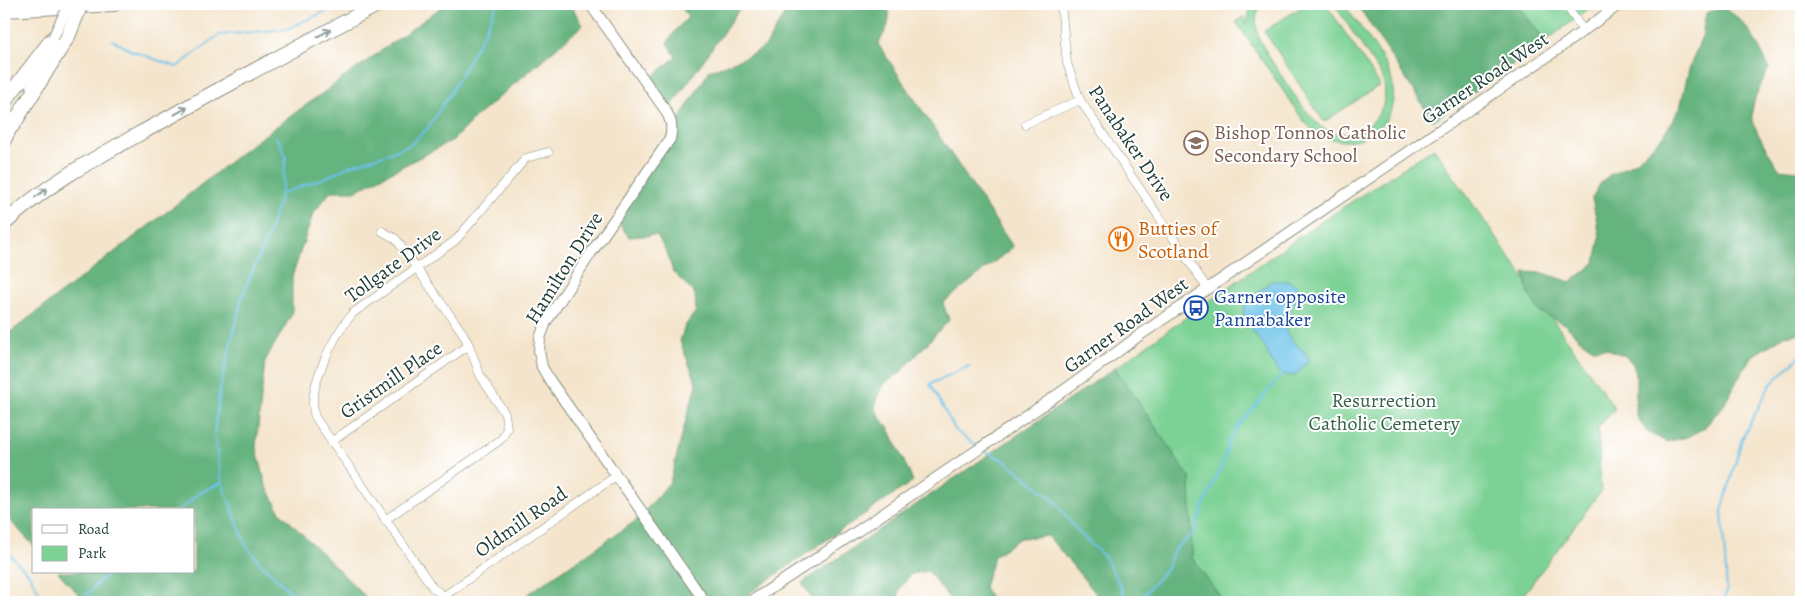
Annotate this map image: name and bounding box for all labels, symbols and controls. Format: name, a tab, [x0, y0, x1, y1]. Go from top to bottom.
street label: Garner Road West	[1416, 25, 1554, 131]
one-way arrow	[316, 28, 331, 38]
street label: Panabaker Drive	[1082, 80, 1180, 206]
one-way arrow	[173, 105, 188, 115]
place label: Bishop Tonnos Catholic Secondary School	[1214, 119, 1406, 169]
school or university icon: Bishop Tonnos Catholic Secondary School	[1183, 130, 1209, 156]
one-way arrow	[34, 188, 47, 199]
street label: Hamilton Drive	[519, 207, 609, 329]
place label: Butties of Scotland	[1138, 215, 1221, 265]
street label: Tollgate Drive	[339, 221, 447, 309]
restaurant icon: Butties of Scotland	[1108, 226, 1134, 252]
street label: Garner Road West	[1058, 270, 1194, 379]
place label: Garner opposite Pannabaker	[1214, 283, 1346, 333]
bus stop icon: Garner opposite Pannabaker	[1183, 295, 1209, 321]
street label: Gristmill Place	[334, 335, 448, 425]
park label: Resurrection Catholic Cemetery	[1308, 387, 1461, 437]
street label: Oldmill Road	[469, 480, 573, 564]
legend	[32, 508, 195, 574]
text: Road	[78, 519, 110, 539]
text: Park	[78, 543, 107, 563]

